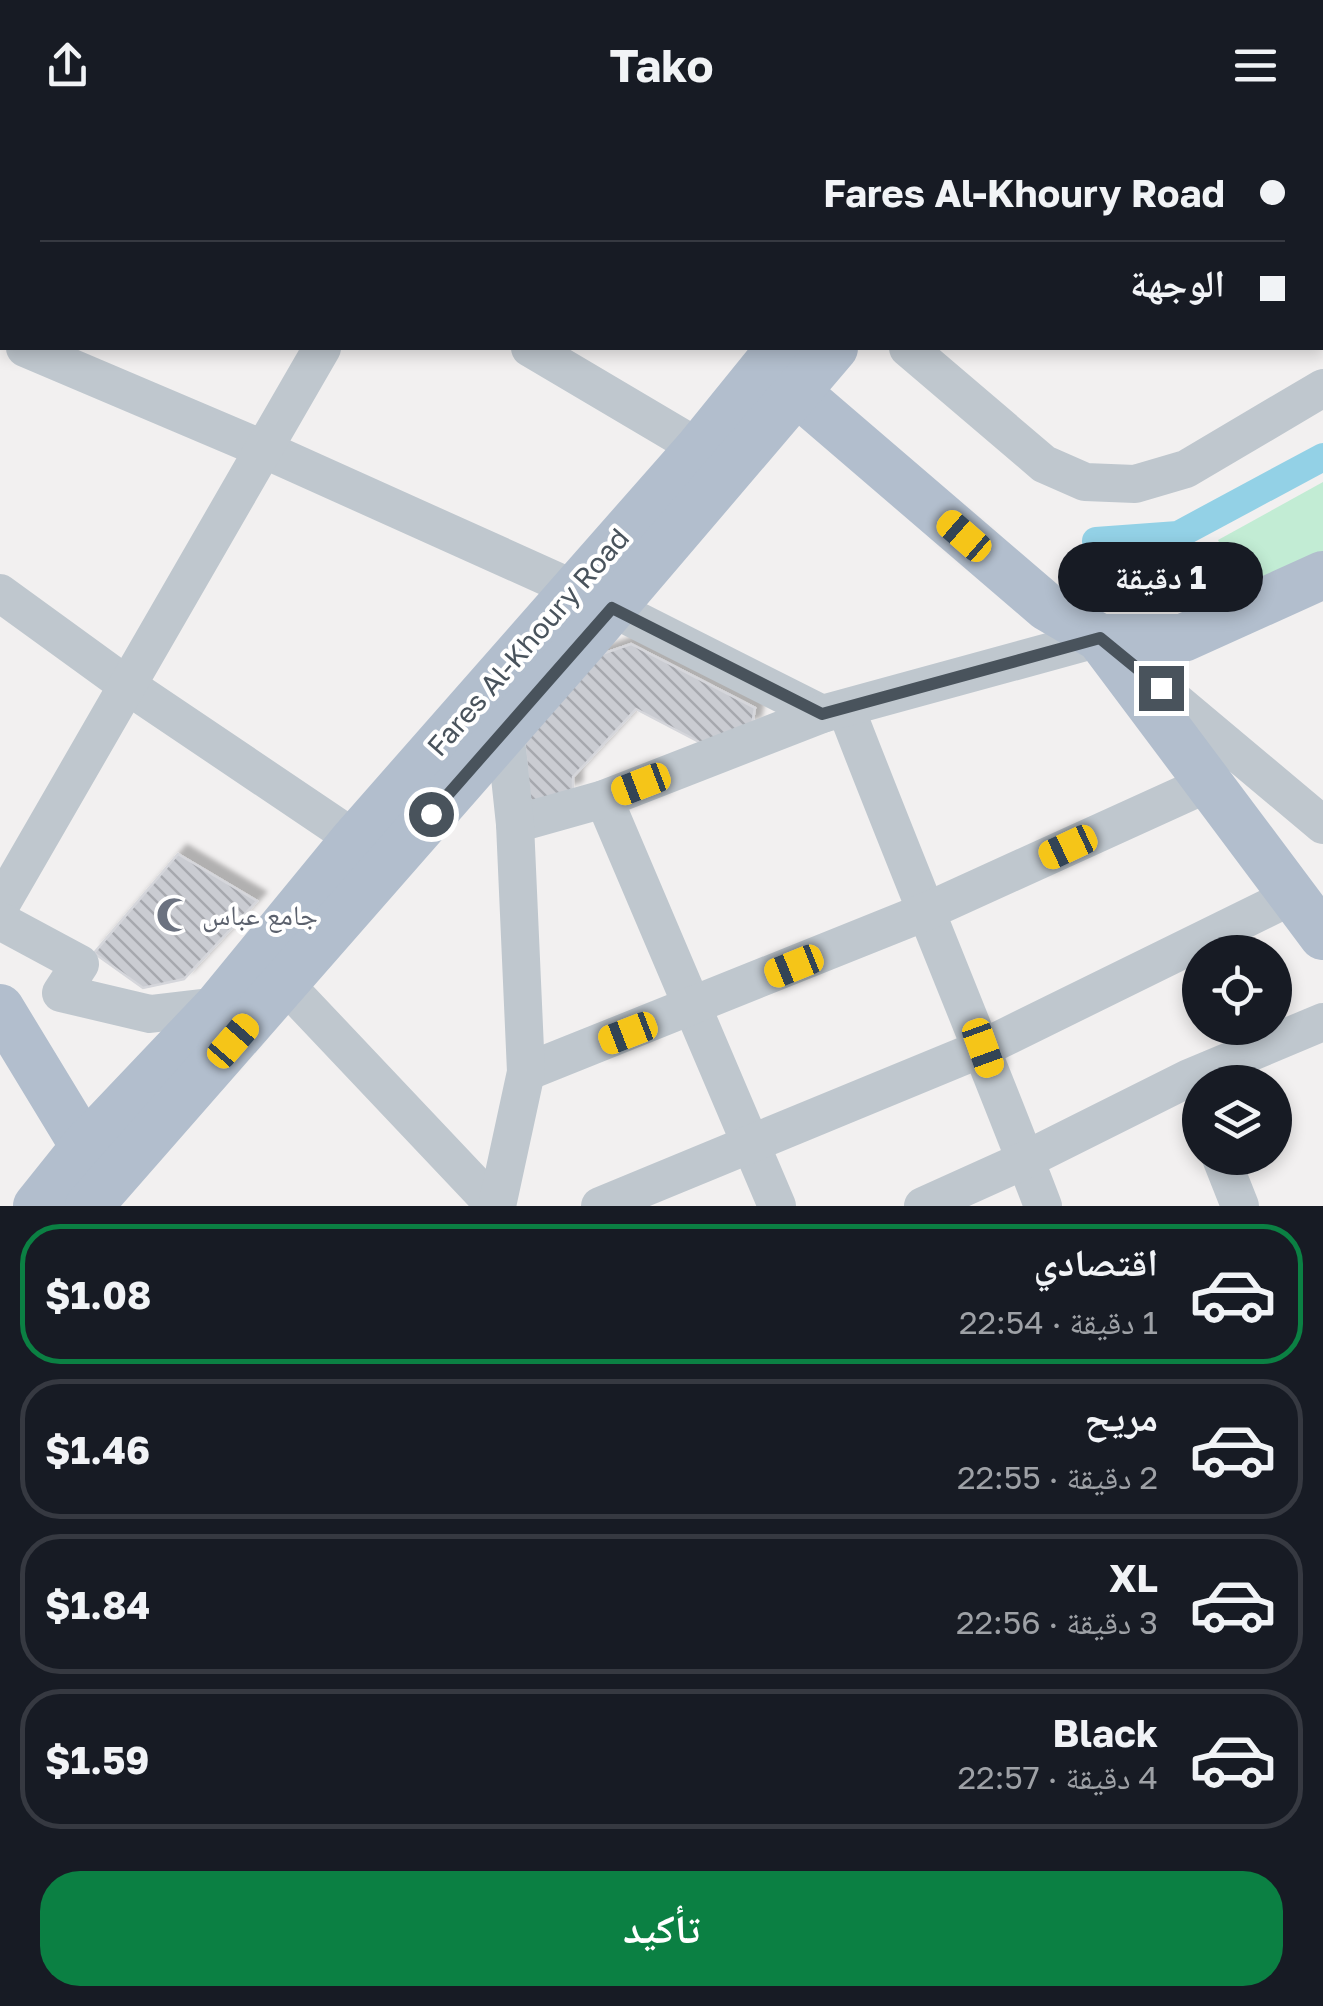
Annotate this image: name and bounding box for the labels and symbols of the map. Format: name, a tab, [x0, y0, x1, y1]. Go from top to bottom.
car	[932, 505, 996, 567]
street label: Fares Al-Khoury Road	[420, 521, 635, 762]
callout: 1 دقيقة	[1058, 543, 1264, 613]
route end	[1139, 666, 1184, 711]
car	[608, 759, 674, 809]
route start	[409, 792, 454, 837]
car	[1034, 821, 1102, 873]
mosque icon: جامع عباس	[155, 896, 193, 934]
place label: جامع عباس	[202, 898, 318, 933]
car	[761, 941, 827, 991]
car	[595, 1008, 661, 1058]
car	[202, 1009, 264, 1073]
car	[959, 1015, 1007, 1081]

